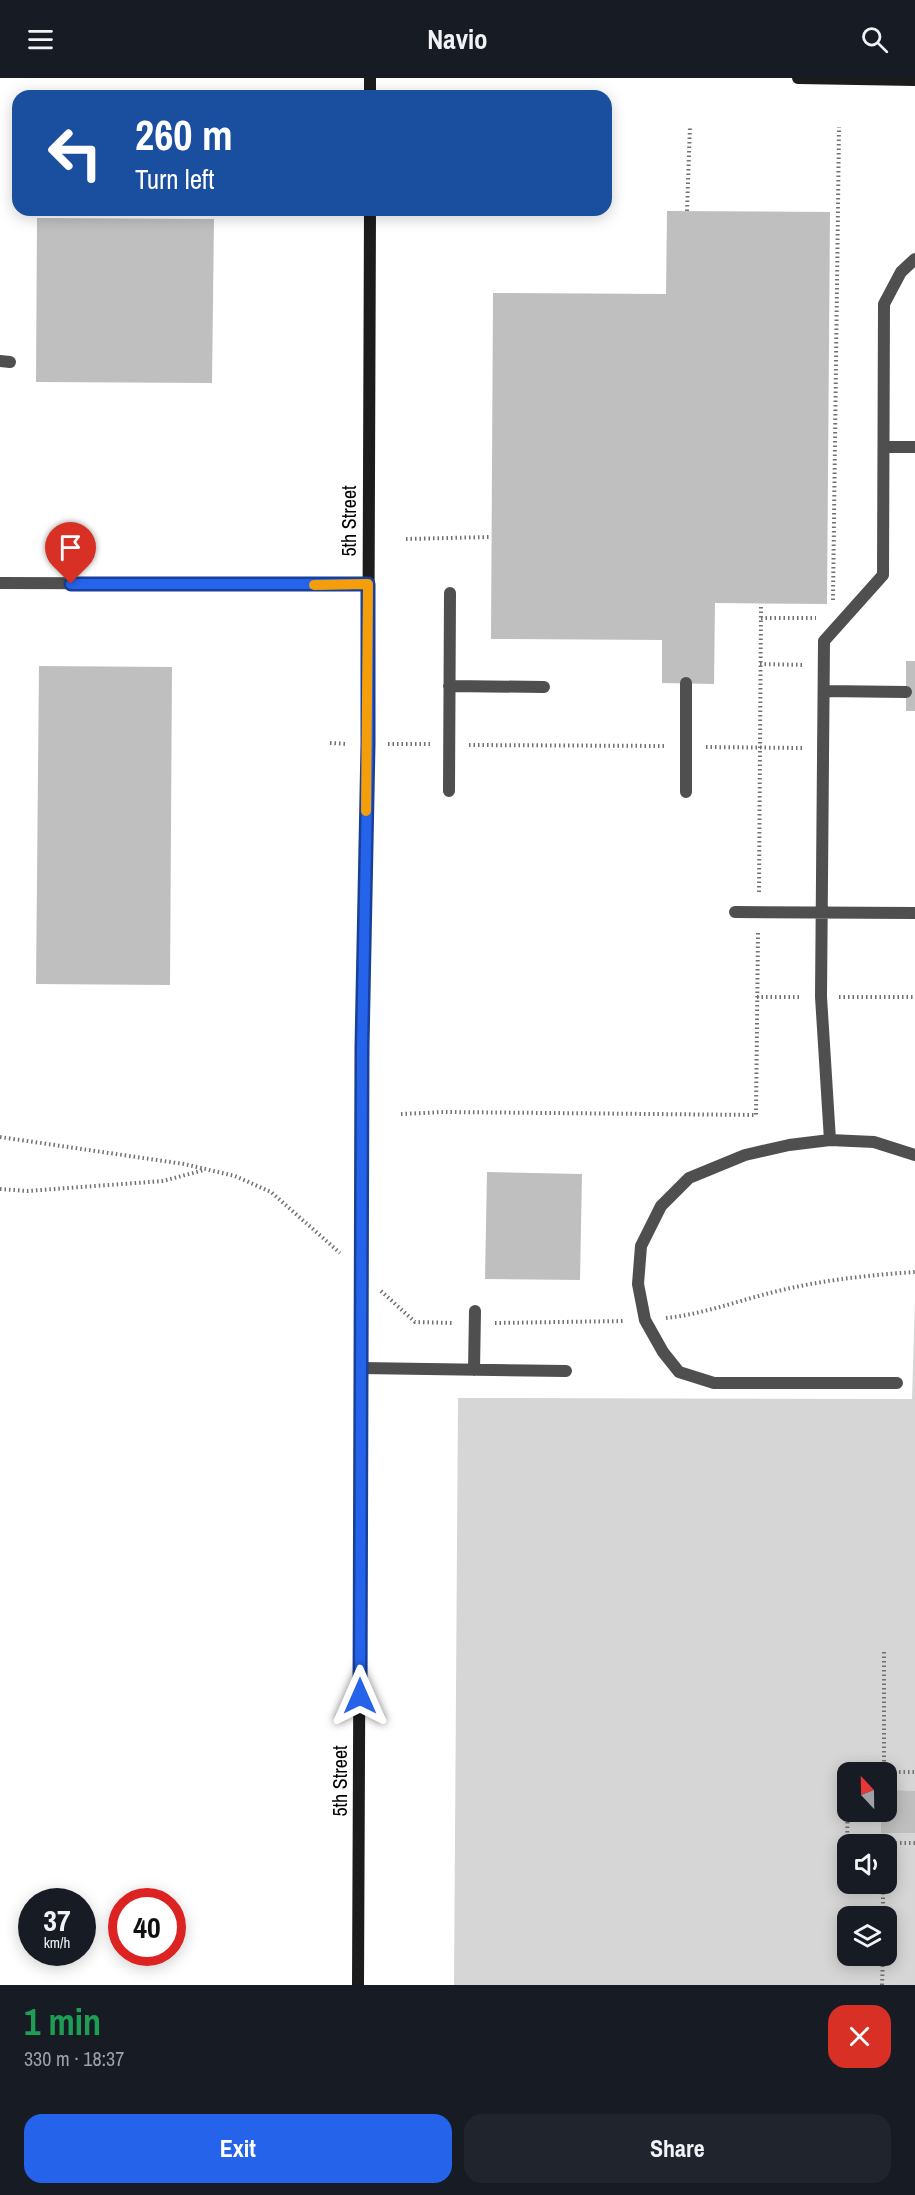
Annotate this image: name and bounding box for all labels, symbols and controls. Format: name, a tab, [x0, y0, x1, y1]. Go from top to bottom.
text: Navio	[427, 21, 488, 57]
icon: menu	[24, 23, 57, 56]
icon: search	[858, 23, 891, 56]
text: 260 m	[135, 107, 233, 163]
icon: left	[36, 114, 114, 192]
text: Turn left	[135, 161, 214, 197]
street label: 5th Street	[335, 485, 362, 557]
pin	[45, 522, 96, 584]
icon: arrive	[54, 531, 87, 564]
position arrow	[328, 1664, 392, 1728]
street label: 5th Street	[326, 1745, 353, 1817]
north arrow	[837, 1762, 897, 1822]
map controls	[837, 1762, 897, 1966]
button: sound	[837, 1834, 897, 1894]
speed limit sign: 40	[108, 1888, 186, 1966]
text: 37	[43, 1900, 71, 1940]
button: layers	[837, 1906, 897, 1966]
text: km/h	[44, 1932, 70, 1953]
text: 1 min	[24, 1998, 101, 2046]
button: close	[828, 2005, 891, 2068]
text: 330 m · 18:37	[24, 2045, 124, 2072]
button: Exit	[24, 2114, 452, 2183]
button: Share	[464, 2114, 891, 2183]

